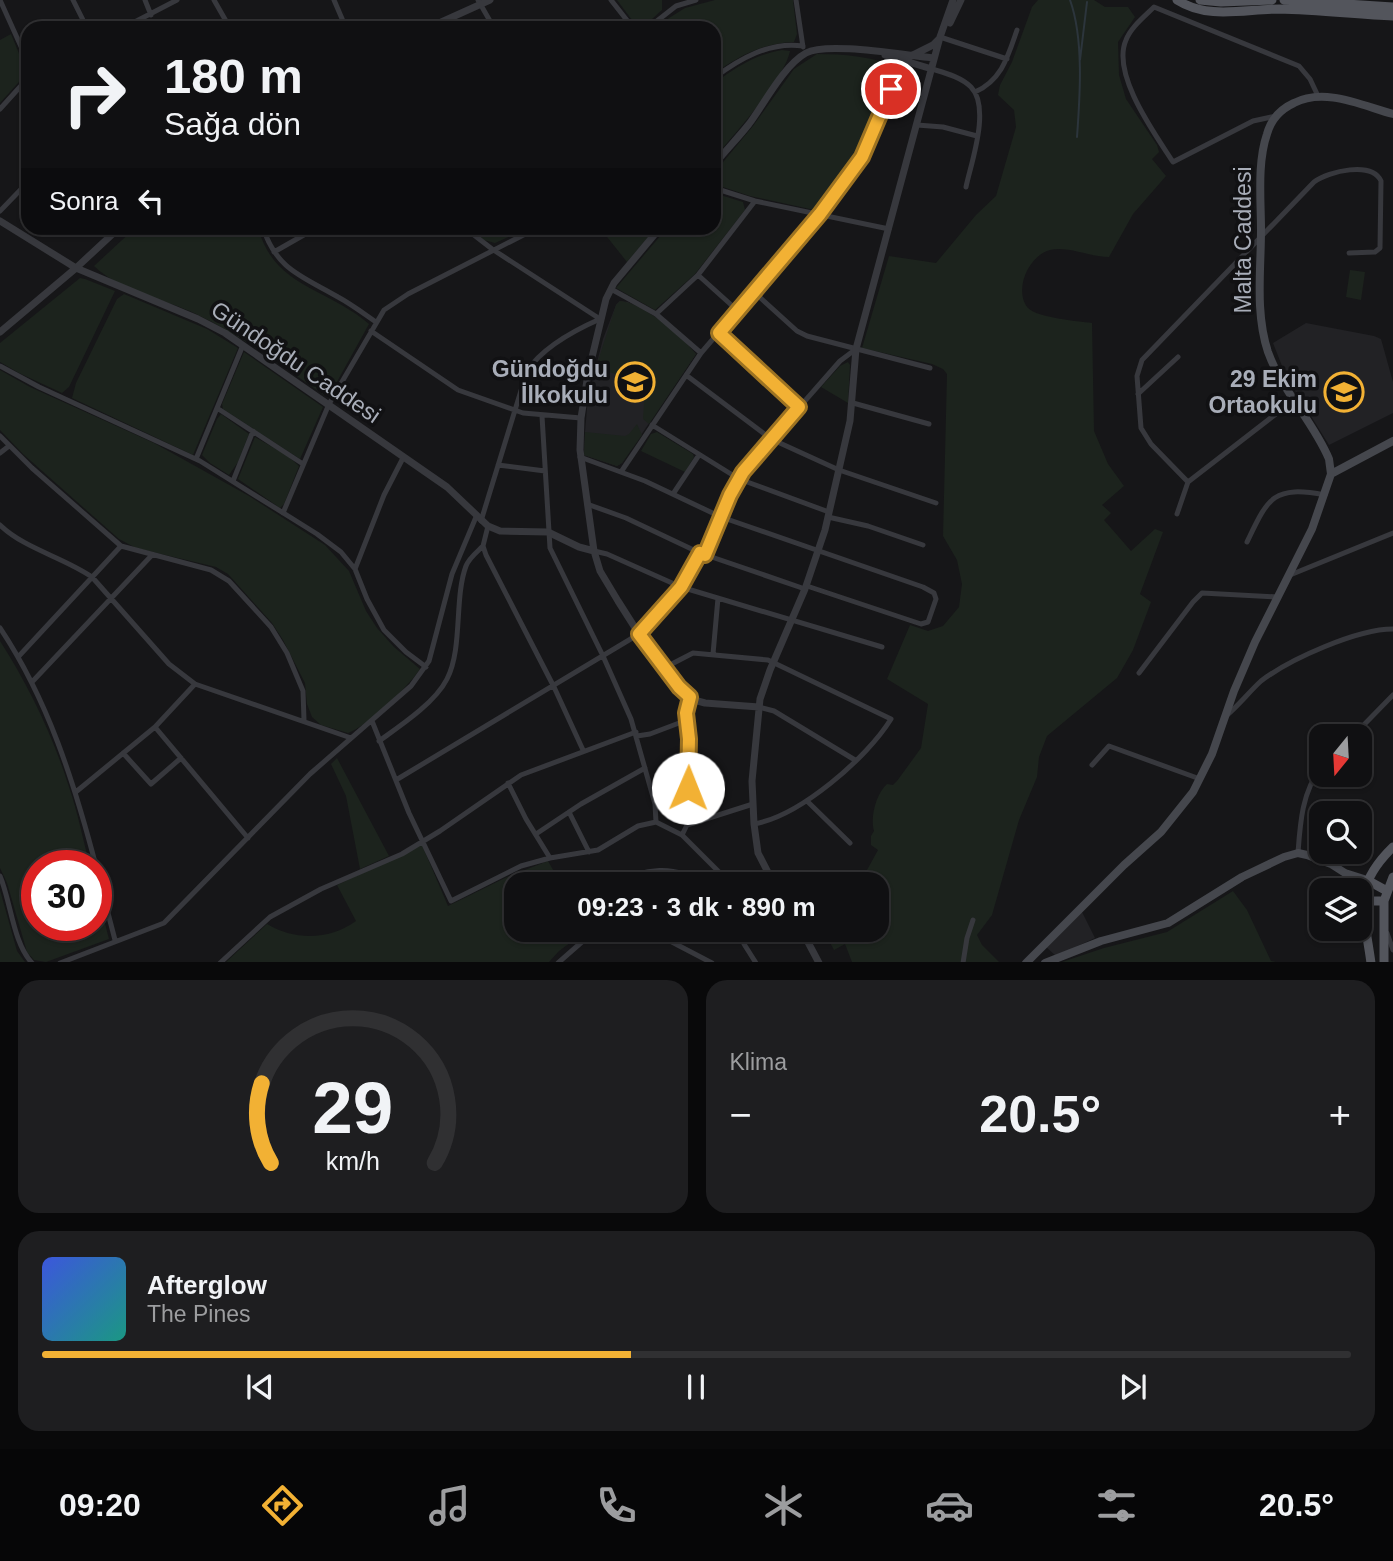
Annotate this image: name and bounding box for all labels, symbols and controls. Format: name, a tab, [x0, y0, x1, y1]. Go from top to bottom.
icon: right	[49, 49, 140, 140]
text: 180 m	[164, 49, 303, 103]
pin	[861, 59, 921, 119]
icon: arrive	[872, 70, 910, 108]
text: Sağa dön	[164, 106, 301, 142]
street label: Malta Caddesi	[1230, 166, 1256, 314]
icon: left	[132, 182, 170, 220]
text: Sonra	[49, 186, 118, 216]
street label: Gündoğdu Caddesi	[207, 296, 385, 428]
place label: Gündoğdu İlkokulu	[492, 356, 608, 408]
school or university icon: Gündoğdu İlkokulu	[614, 361, 656, 403]
place label: 29 Ekim Ortaokulu	[1208, 366, 1317, 418]
school or university icon: 29 Ekim Ortaokulu	[1323, 371, 1365, 413]
north arrow	[1309, 724, 1372, 788]
map controls	[1309, 724, 1372, 941]
position arrow	[651, 751, 725, 825]
button: search	[1309, 801, 1372, 864]
speed limit sign: 30	[21, 850, 112, 941]
button: layers	[1309, 878, 1372, 941]
text: 09:23 · 3 dk · 890 m	[577, 892, 816, 922]
text: Klima	[730, 1049, 787, 1075]
text: 29	[312, 1067, 393, 1148]
text: 20.5°	[979, 1085, 1101, 1143]
text: −	[730, 1094, 752, 1136]
text: +	[1329, 1094, 1351, 1136]
text: km/h	[326, 1146, 380, 1174]
text: Afterglow	[147, 1270, 267, 1300]
text: The Pines	[147, 1301, 251, 1327]
icon: previous	[241, 1368, 279, 1406]
icon: pause	[677, 1368, 715, 1406]
icon: next	[1114, 1368, 1152, 1406]
icon: directions	[258, 1481, 307, 1530]
icon: music	[425, 1481, 474, 1530]
icon: phone	[592, 1481, 641, 1530]
icon: climate	[759, 1481, 808, 1530]
icon: car	[925, 1481, 974, 1530]
icon: filters	[1092, 1481, 1141, 1530]
text: 09:20	[59, 1487, 141, 1523]
text: 20.5°	[1259, 1487, 1334, 1523]

